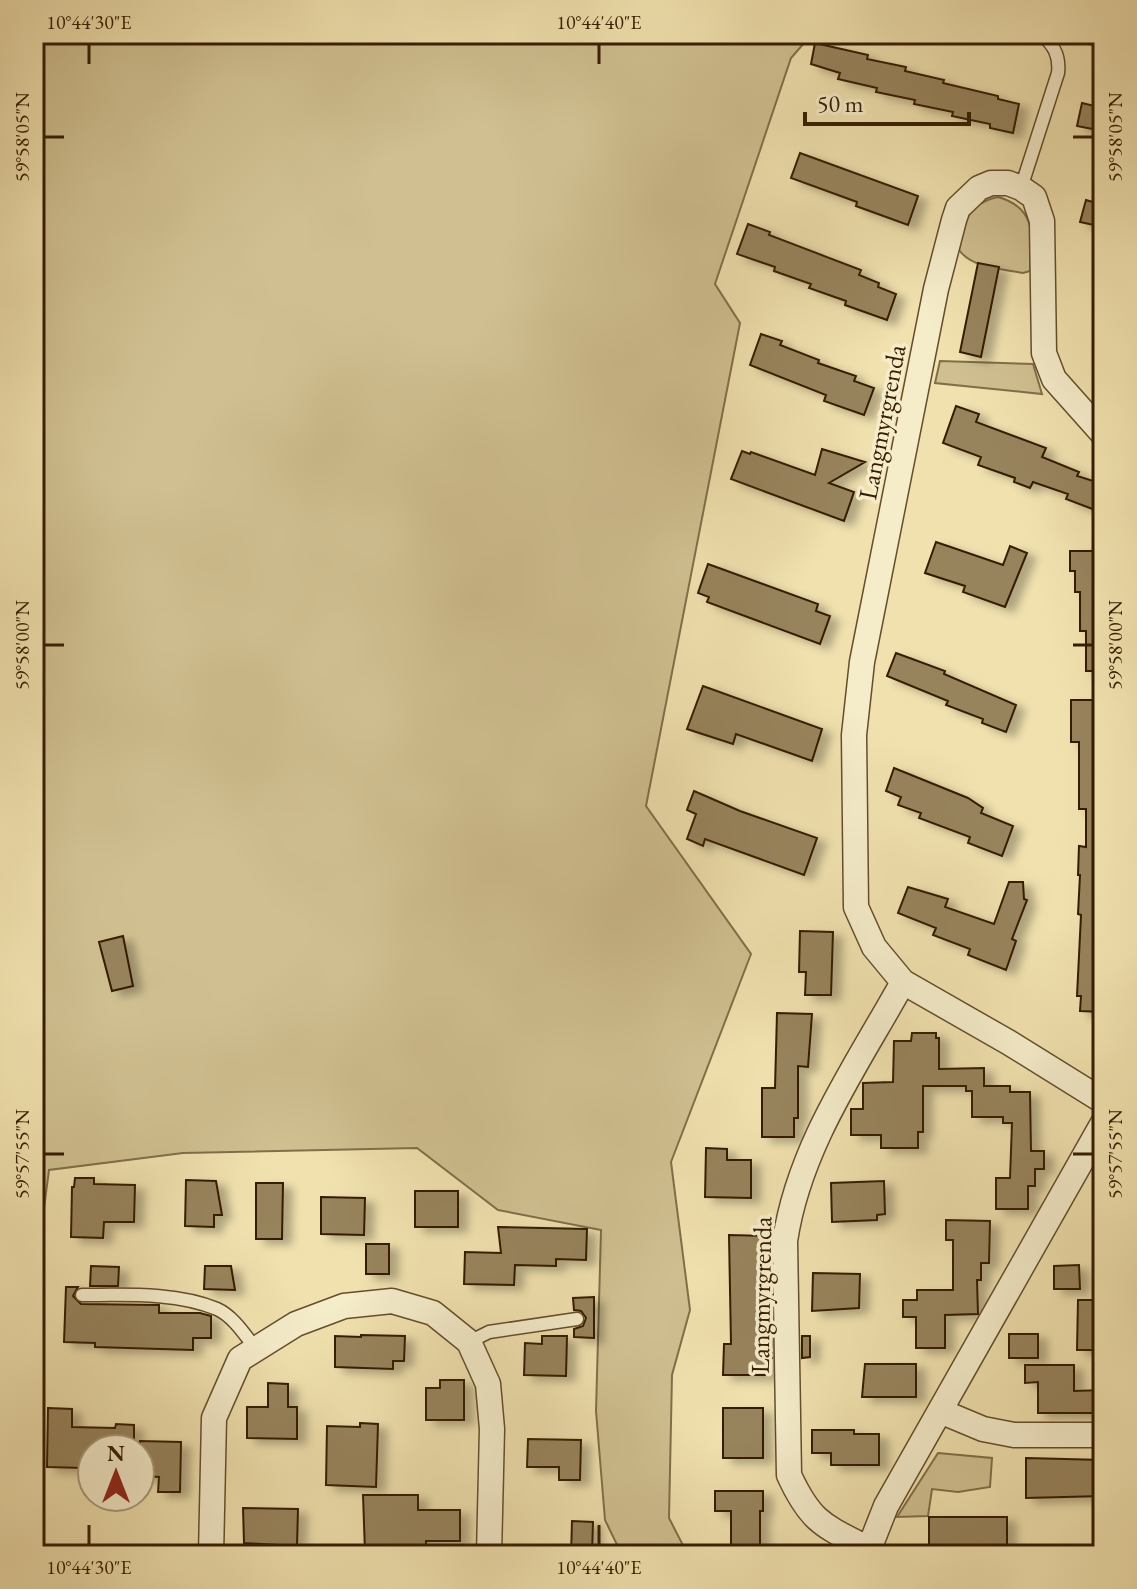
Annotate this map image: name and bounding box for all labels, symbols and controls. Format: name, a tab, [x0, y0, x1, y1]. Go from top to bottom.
text: 10°44'30"E	[46, 9, 132, 35]
text: 10°44'40"E	[556, 9, 642, 35]
scale bar	[805, 76, 969, 126]
text: 50 m	[817, 88, 864, 119]
text: 59°58'05"N	[9, 92, 35, 182]
text: 59°58'05"N	[1102, 92, 1128, 182]
street label: Langmyrgrenda	[850, 341, 914, 502]
text: 59°58'00"N	[9, 600, 35, 690]
text: 59°58'00"N	[1102, 600, 1128, 690]
text: 59°57'55"N	[9, 1109, 35, 1199]
text: 59°57'55"N	[1102, 1109, 1128, 1199]
street label: Langmyrgrenda	[743, 1215, 779, 1374]
north arrow	[76, 1433, 156, 1513]
text: N	[107, 1439, 125, 1468]
text: 10°44'30"E	[46, 1554, 132, 1580]
text: 10°44'40"E	[556, 1554, 642, 1580]

